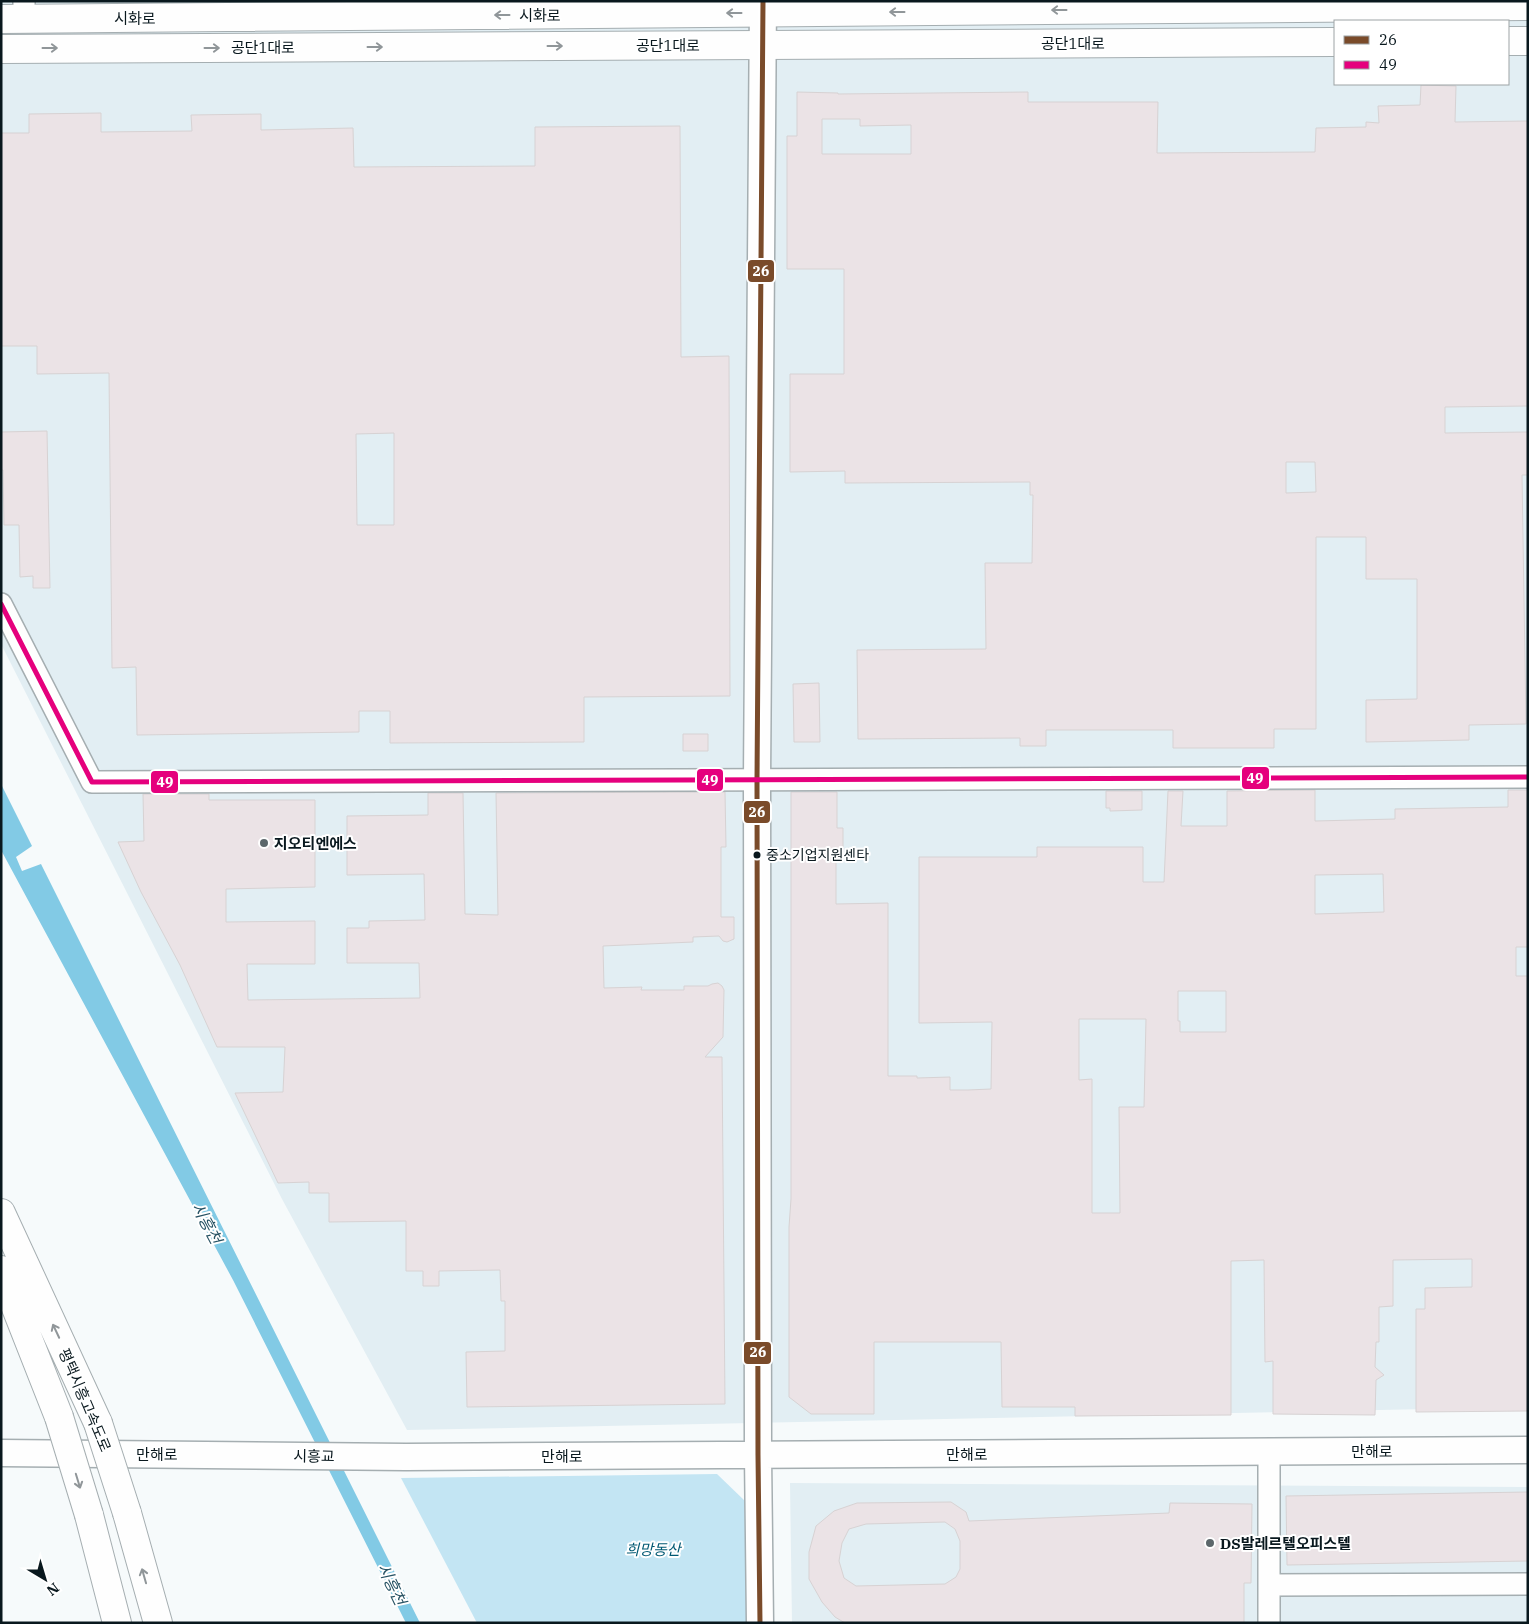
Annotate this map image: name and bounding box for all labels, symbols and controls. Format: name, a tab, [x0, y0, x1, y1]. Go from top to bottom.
one-way arrow	[1051, 5, 1068, 15]
street label: 시화로	[519, 6, 561, 25]
one-way arrow	[889, 7, 905, 16]
one-way arrow	[726, 8, 742, 18]
street label: 시화로	[114, 9, 156, 28]
one-way arrow	[494, 10, 510, 20]
legend	[1334, 20, 1509, 85]
text: 26	[1379, 30, 1397, 49]
street label: 공단1대로	[1041, 34, 1105, 53]
street label: 공단1대로	[636, 36, 700, 55]
street label: 공단1대로	[231, 38, 295, 57]
one-way arrow	[546, 41, 563, 51]
one-way arrow	[366, 42, 383, 52]
one-way arrow	[42, 43, 58, 53]
one-way arrow	[204, 43, 220, 53]
text: 49	[1379, 55, 1397, 74]
line badge: 26	[747, 259, 775, 283]
text: 26	[753, 262, 769, 280]
line badge: 49	[1241, 766, 1270, 790]
line badge: 49	[696, 768, 724, 792]
text: 49	[1247, 769, 1263, 787]
line badge: 49	[150, 770, 179, 794]
text: 49	[702, 771, 718, 789]
text: 49	[157, 773, 173, 791]
line badge: 26	[743, 800, 771, 824]
text: 26	[749, 803, 765, 821]
place label: 지오티엔에스	[274, 834, 357, 853]
marker: 지오티엔에스	[258, 837, 270, 849]
place label: 중소기업지원센타	[766, 846, 869, 864]
marker: 중소기업지원센타	[752, 850, 762, 860]
water label: 시흥천	[188, 1199, 227, 1249]
one-way arrow	[50, 1324, 60, 1339]
line badge: 26	[743, 1341, 772, 1365]
text: 26	[750, 1343, 766, 1361]
street label: 평택시흥고속도로	[55, 1345, 115, 1455]
street label: 만해로	[1351, 1442, 1393, 1461]
street label: 만해로	[136, 1445, 178, 1464]
street label: 만해로	[946, 1445, 988, 1464]
street label: 시흥교	[293, 1446, 335, 1466]
street label: 만해로	[541, 1447, 583, 1466]
one-way arrow	[74, 1472, 84, 1488]
place label: DS발레르텔오피스텔	[1220, 1534, 1351, 1553]
marker: DS발레르텔오피스텔	[1204, 1537, 1216, 1549]
park label: 희망동산	[625, 1540, 683, 1559]
north arrow	[20, 1554, 70, 1604]
water label: 시흥천	[373, 1560, 412, 1610]
one-way arrow	[139, 1568, 149, 1584]
text: N	[43, 1579, 63, 1600]

